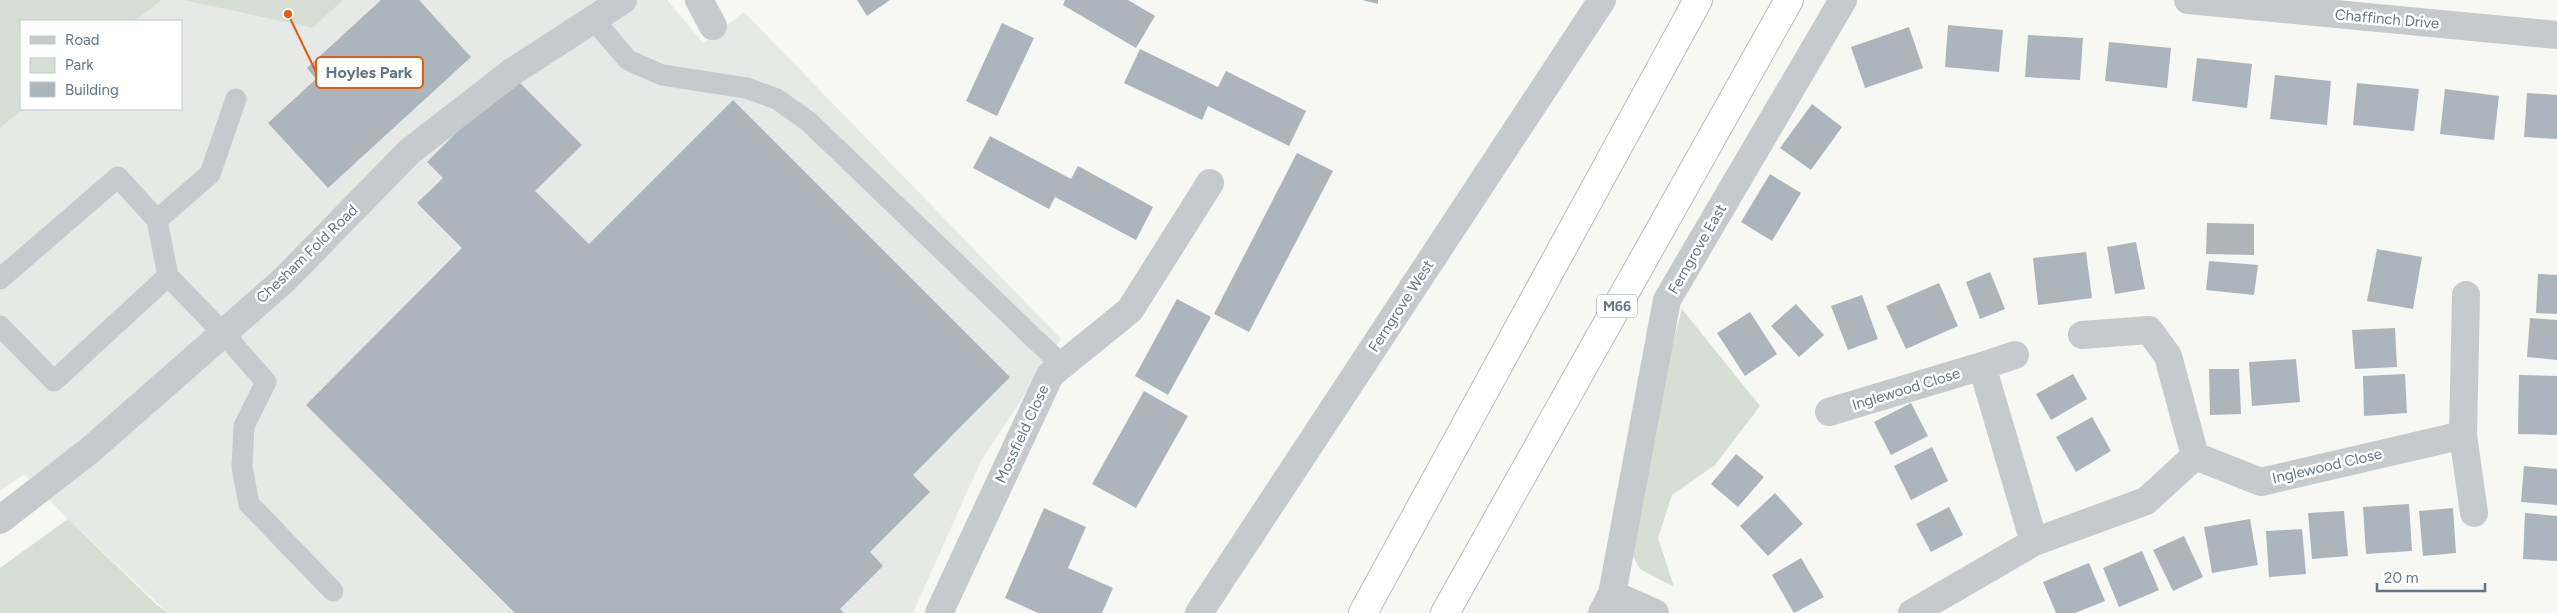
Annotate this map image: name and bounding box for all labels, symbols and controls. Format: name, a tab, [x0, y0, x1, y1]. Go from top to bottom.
street label: Chaffinch Drive	[2334, 5, 2440, 33]
legend	[20, 20, 182, 110]
text: Road	[65, 31, 100, 49]
text: Park	[65, 56, 94, 74]
callout: Hoyles Park	[316, 57, 423, 88]
text: Hoyles Park	[326, 63, 413, 82]
text: Building	[65, 81, 119, 99]
street label: Chesham Fold Road	[253, 201, 361, 307]
street label: Ferngrove East	[1664, 201, 1730, 297]
street label: Ferngrove West	[1365, 256, 1438, 355]
road number: M66	[1597, 294, 1637, 318]
street label: Inglewood Close	[1850, 364, 1962, 414]
street label: Mossfield Close	[991, 382, 1053, 486]
street label: Inglewood Close	[2270, 445, 2384, 487]
scale bar	[2377, 560, 2484, 592]
text: 20 m	[2384, 569, 2418, 587]

